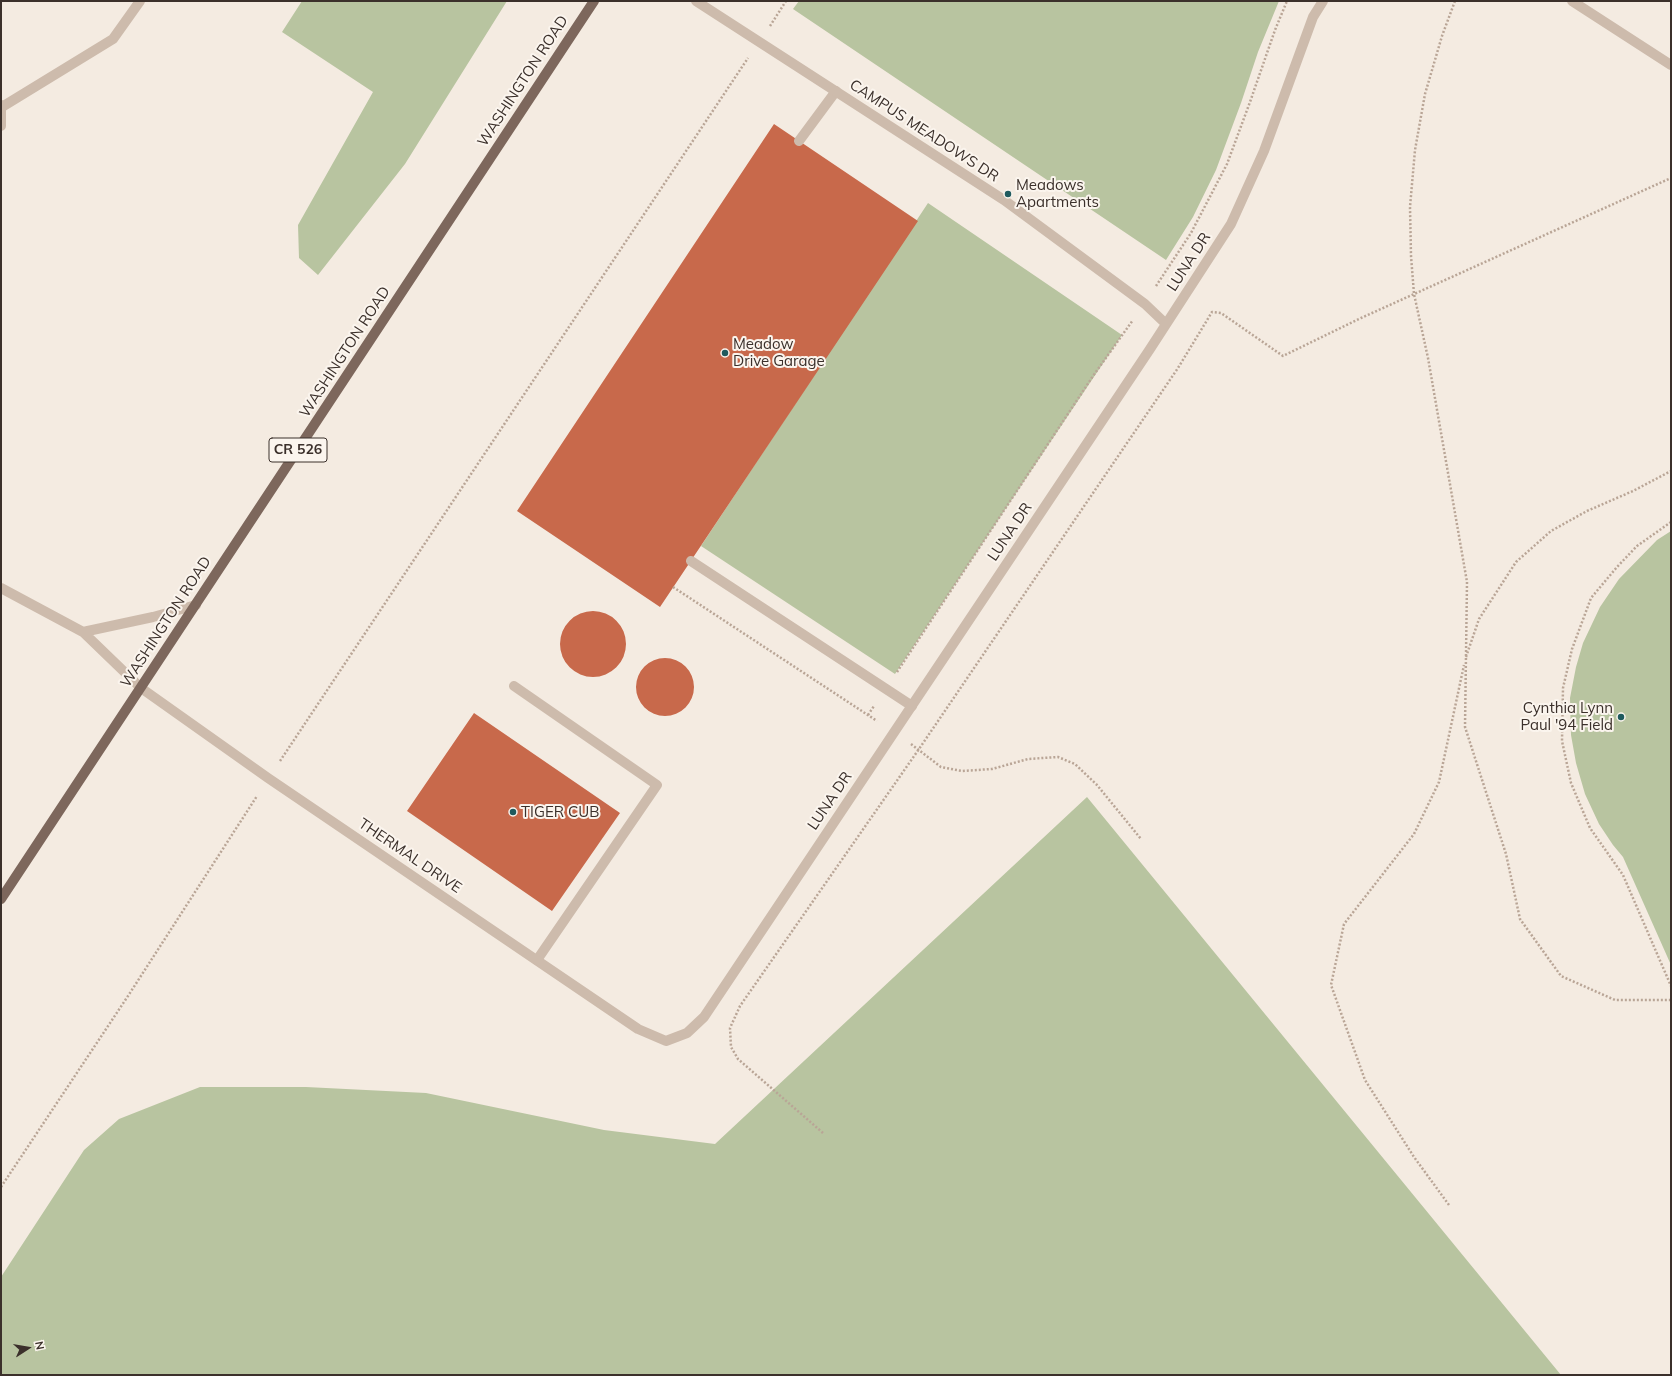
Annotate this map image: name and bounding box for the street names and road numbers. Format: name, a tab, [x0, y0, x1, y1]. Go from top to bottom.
street label: WASHINGTON ROAD	[474, 12, 572, 150]
street label: CAMPUS MEADOWS DR	[846, 76, 1002, 186]
street label: LUNA DR	[1163, 229, 1215, 295]
street label: WASHINGTON ROAD	[296, 283, 394, 421]
road number: CR 526	[269, 438, 327, 462]
street label: LUNA DR	[984, 499, 1036, 565]
street label: WASHINGTON ROAD	[117, 553, 215, 691]
street label: LUNA DR	[804, 768, 856, 834]
street label: THERMAL DRIVE	[355, 815, 465, 897]

